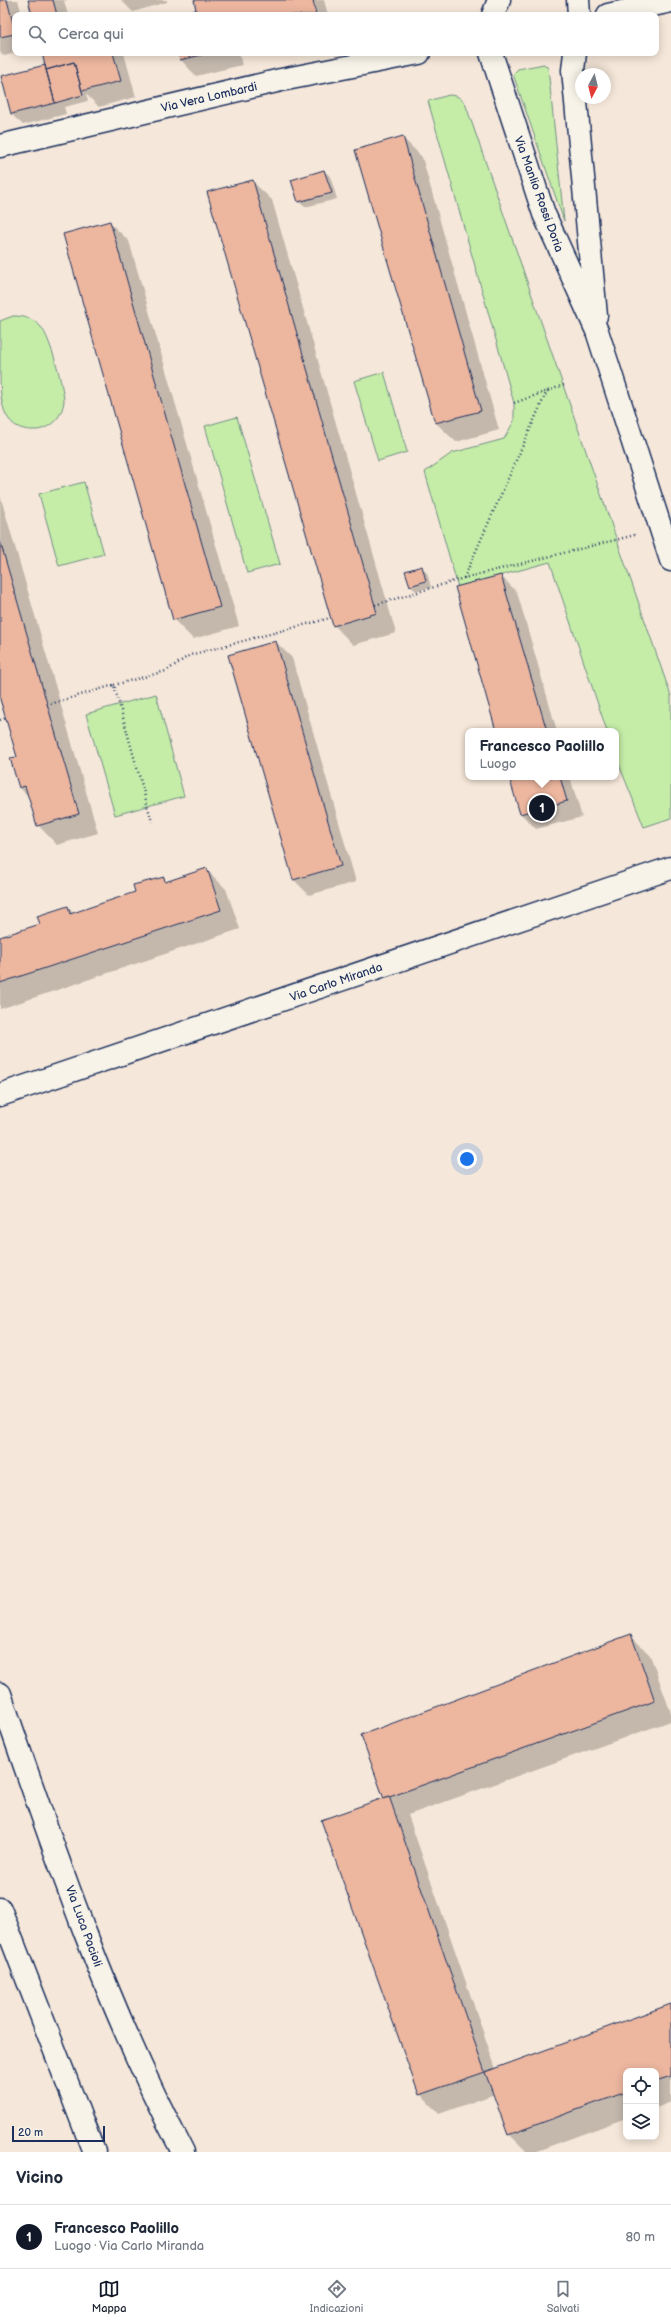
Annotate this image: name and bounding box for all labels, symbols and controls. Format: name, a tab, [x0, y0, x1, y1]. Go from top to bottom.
search box	[12, 12, 659, 56]
icon: search	[26, 23, 48, 45]
text: Cerca qui	[58, 25, 124, 44]
north arrow	[575, 68, 611, 104]
street label: Via Vera Lombardi	[160, 79, 259, 116]
street label: Via Manlio Rossi Doria	[511, 134, 567, 254]
popup	[465, 728, 619, 780]
text: Francesco Paolillo	[479, 737, 605, 756]
text: Luogo	[479, 756, 516, 772]
pin: 1	[529, 793, 555, 823]
street label: Via Carlo Miranda	[288, 960, 385, 1005]
your location	[457, 1149, 477, 1169]
street label: Via Luca Pacioli	[62, 1883, 105, 1969]
map controls	[623, 2068, 659, 2140]
button: locate	[623, 2068, 659, 2104]
button: layers	[623, 2104, 659, 2140]
scale bar	[12, 2124, 105, 2143]
text: 20 m	[18, 2126, 43, 2139]
text: Vicino	[16, 2168, 63, 2188]
text: Francesco Paolillo	[54, 2219, 179, 2238]
text: 1	[26, 2229, 32, 2245]
text: 80 m	[626, 2229, 655, 2245]
text: Luogo · Via Carlo Miranda	[54, 2238, 204, 2254]
tab: Mappa	[92, 2278, 126, 2315]
tab: Indicazioni	[310, 2278, 363, 2315]
tab: Salvati	[547, 2278, 579, 2315]

